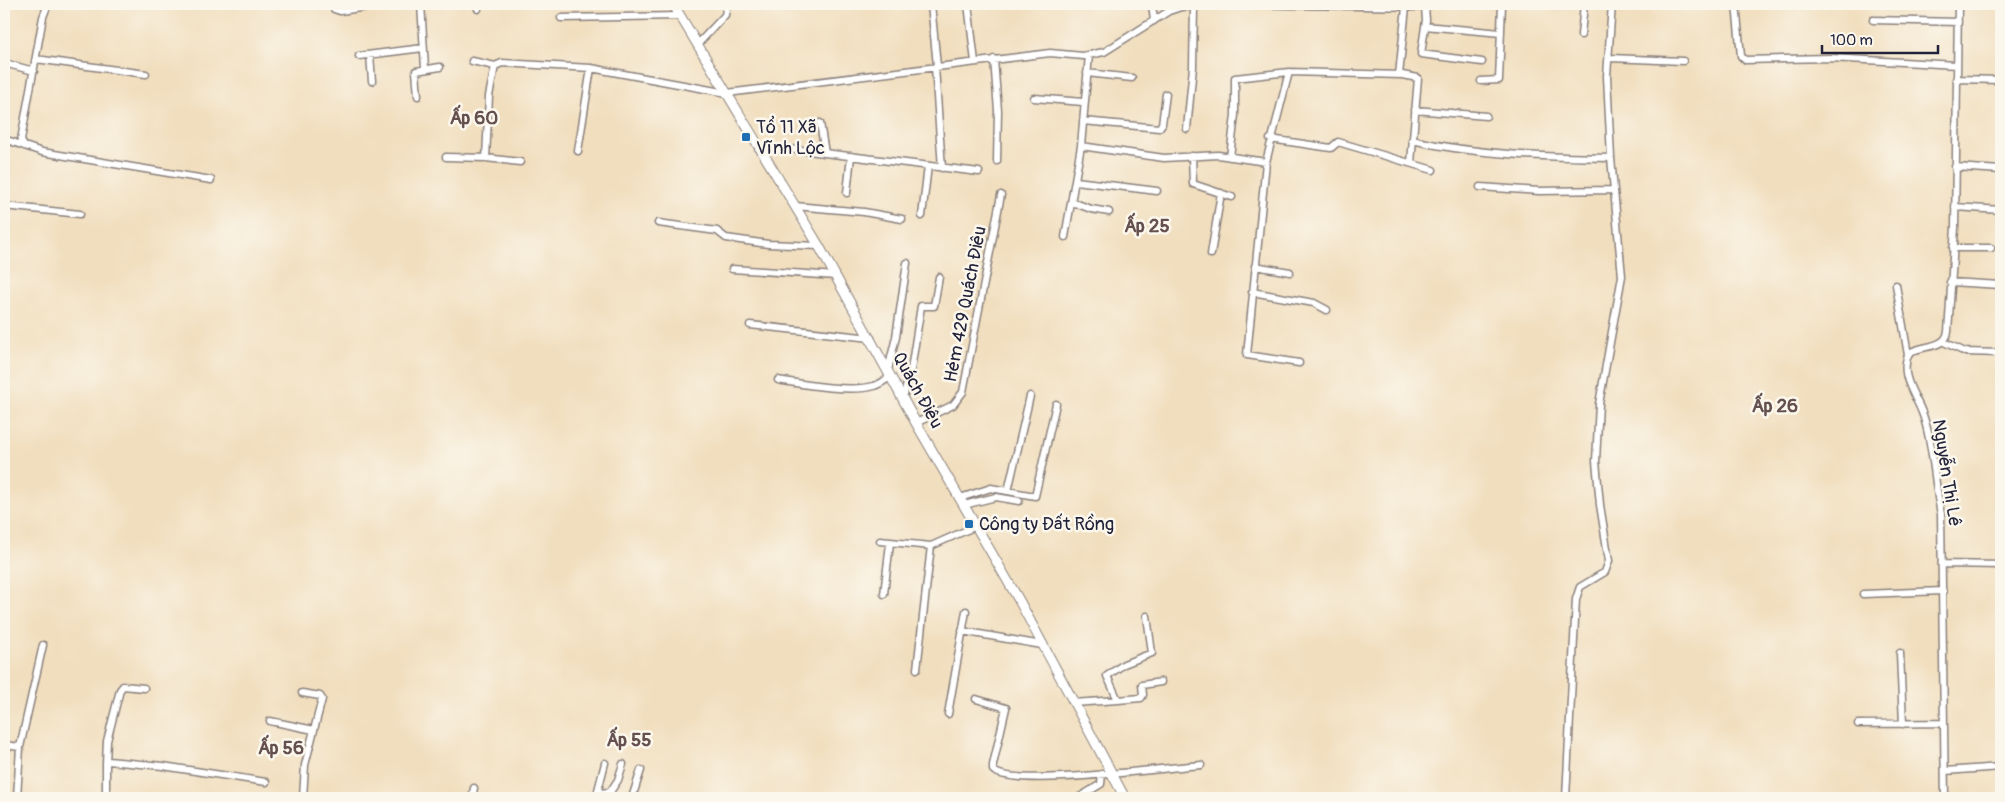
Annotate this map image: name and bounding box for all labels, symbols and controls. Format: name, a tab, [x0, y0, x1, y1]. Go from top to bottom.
scale bar	[1822, 22, 1939, 54]
text: 100 m	[1830, 31, 1873, 50]
district label: Ấp 60	[450, 104, 498, 130]
place label: Tổ 11 Xã Vĩnh Lộc	[756, 115, 825, 160]
marker: Tổ 11 Xã Vĩnh Lộc	[740, 131, 752, 143]
district label: Ấp 25	[1124, 212, 1170, 238]
street label: Hẻm 429 Quách Điêu	[939, 224, 992, 384]
street label: Quách Điêu	[887, 348, 948, 433]
district label: Ấp 26	[1752, 392, 1798, 418]
street label: Nguyễn Thị Lê	[1927, 418, 1966, 528]
place label: Công ty Đất Rồng	[979, 513, 1114, 536]
marker: Công ty Đất Rồng	[963, 518, 975, 530]
district label: Ấp 55	[606, 726, 652, 752]
district label: Ấp 56	[258, 734, 304, 760]

